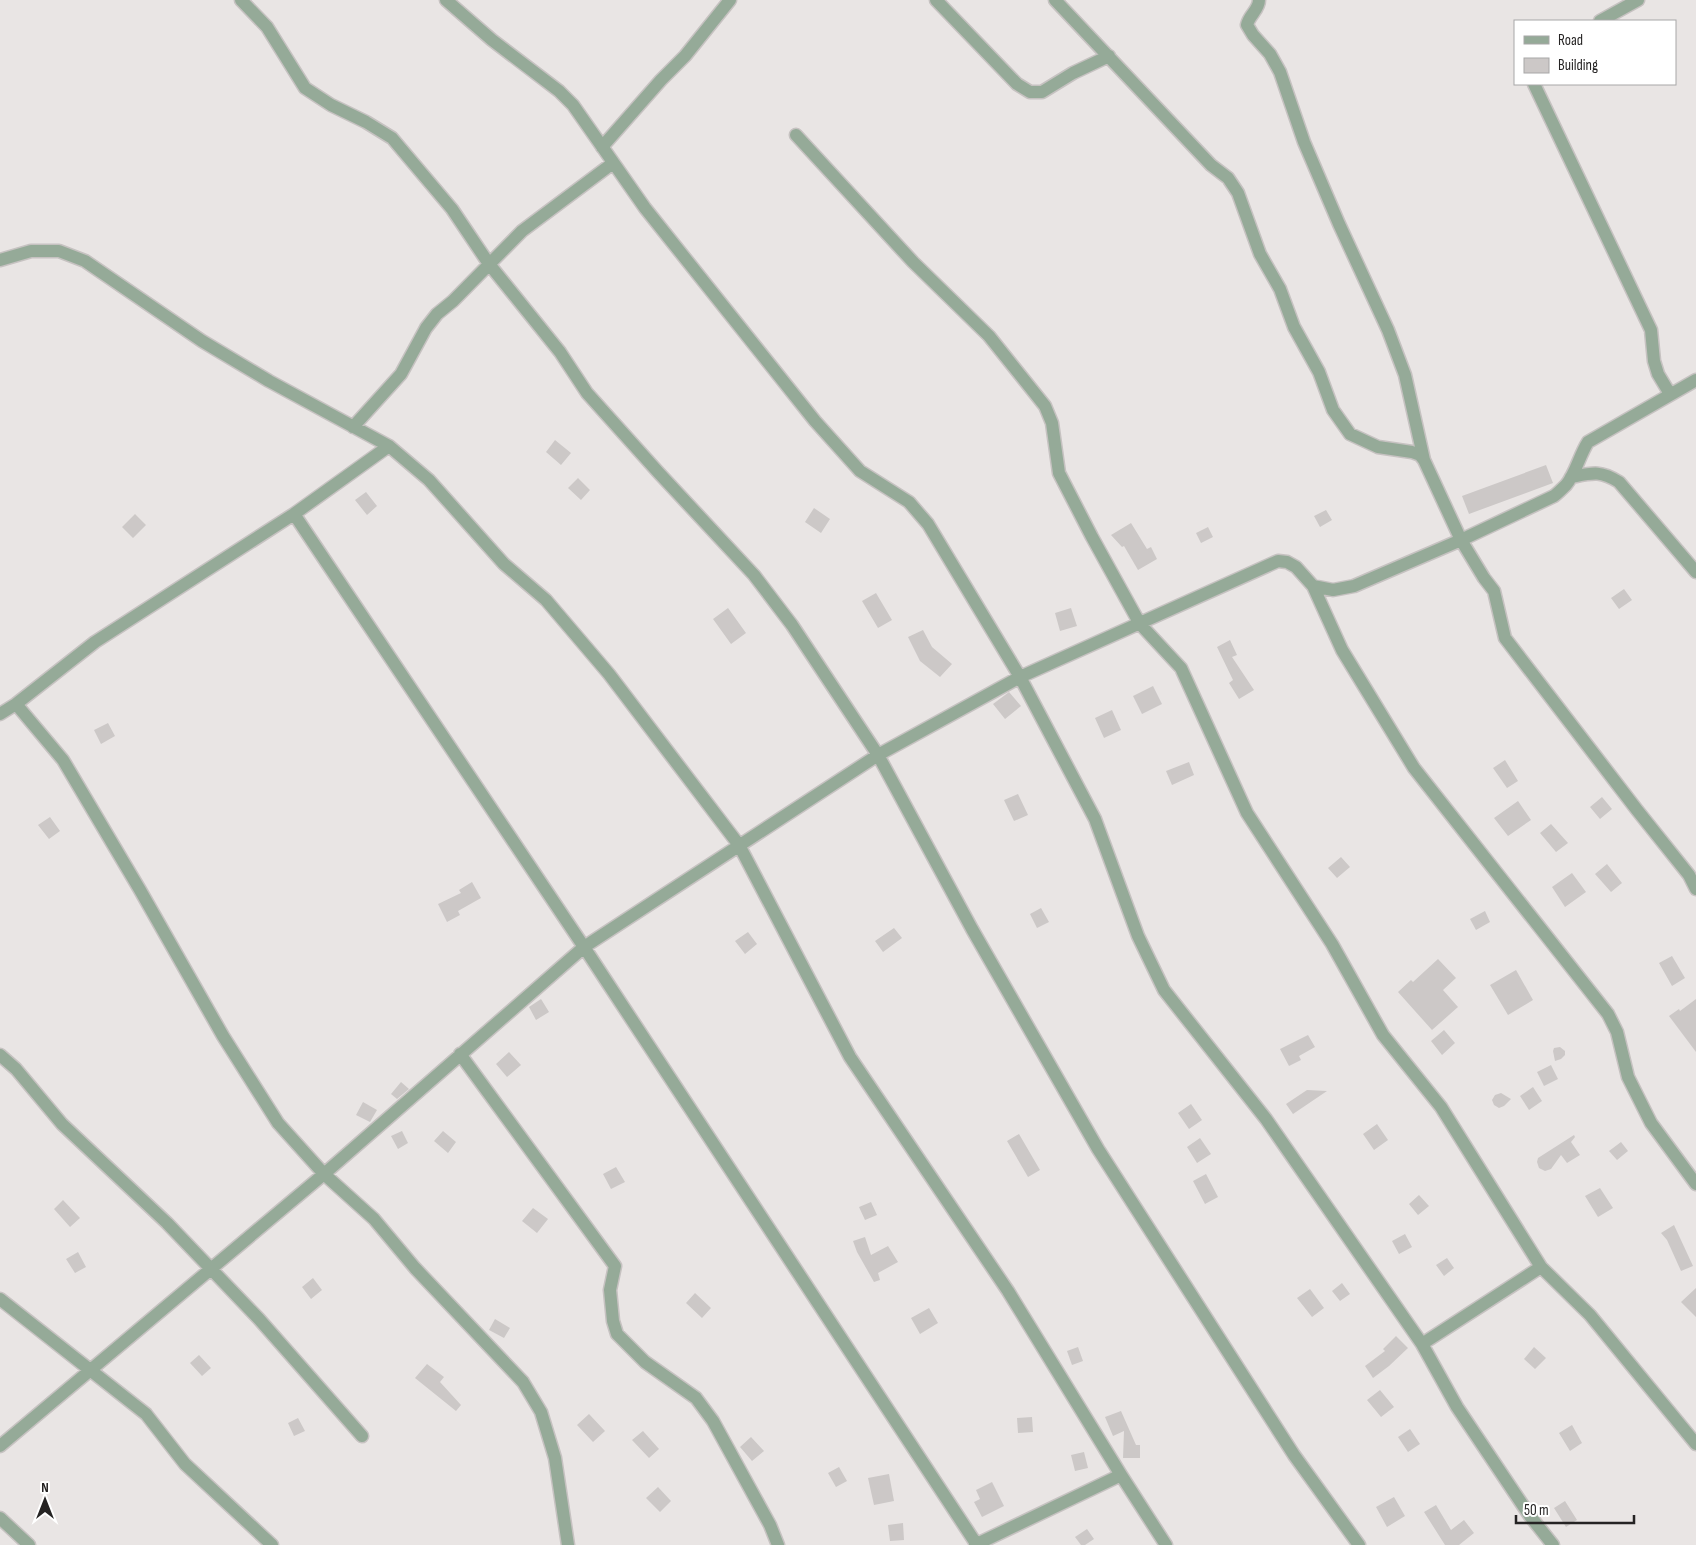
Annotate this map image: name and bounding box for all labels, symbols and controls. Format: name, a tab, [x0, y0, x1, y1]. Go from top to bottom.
legend	[1514, 20, 1676, 85]
text: Road	[1558, 31, 1583, 50]
text: Building	[1558, 56, 1598, 75]
north arrow	[20, 1475, 70, 1525]
text: N	[41, 1479, 49, 1496]
scale bar	[1516, 1492, 1634, 1524]
text: 50 m	[1524, 1501, 1549, 1520]

